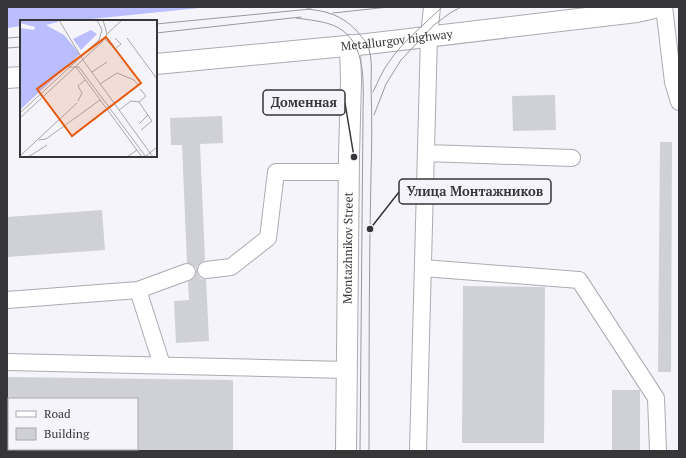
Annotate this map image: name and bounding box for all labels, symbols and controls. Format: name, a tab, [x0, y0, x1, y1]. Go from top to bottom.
inset map	[20, 20, 157, 157]
street label: Metallurgov highway	[340, 26, 454, 53]
callout: Доменная	[263, 90, 345, 115]
text: Доменная	[271, 93, 338, 111]
callout: Улица Монтажников	[399, 179, 551, 204]
text: Улица Монтажников	[407, 182, 543, 200]
street label: Montazhnikov Street	[339, 191, 356, 304]
legend	[8, 398, 138, 450]
text: Road	[44, 406, 71, 421]
text: Building	[44, 426, 90, 441]

